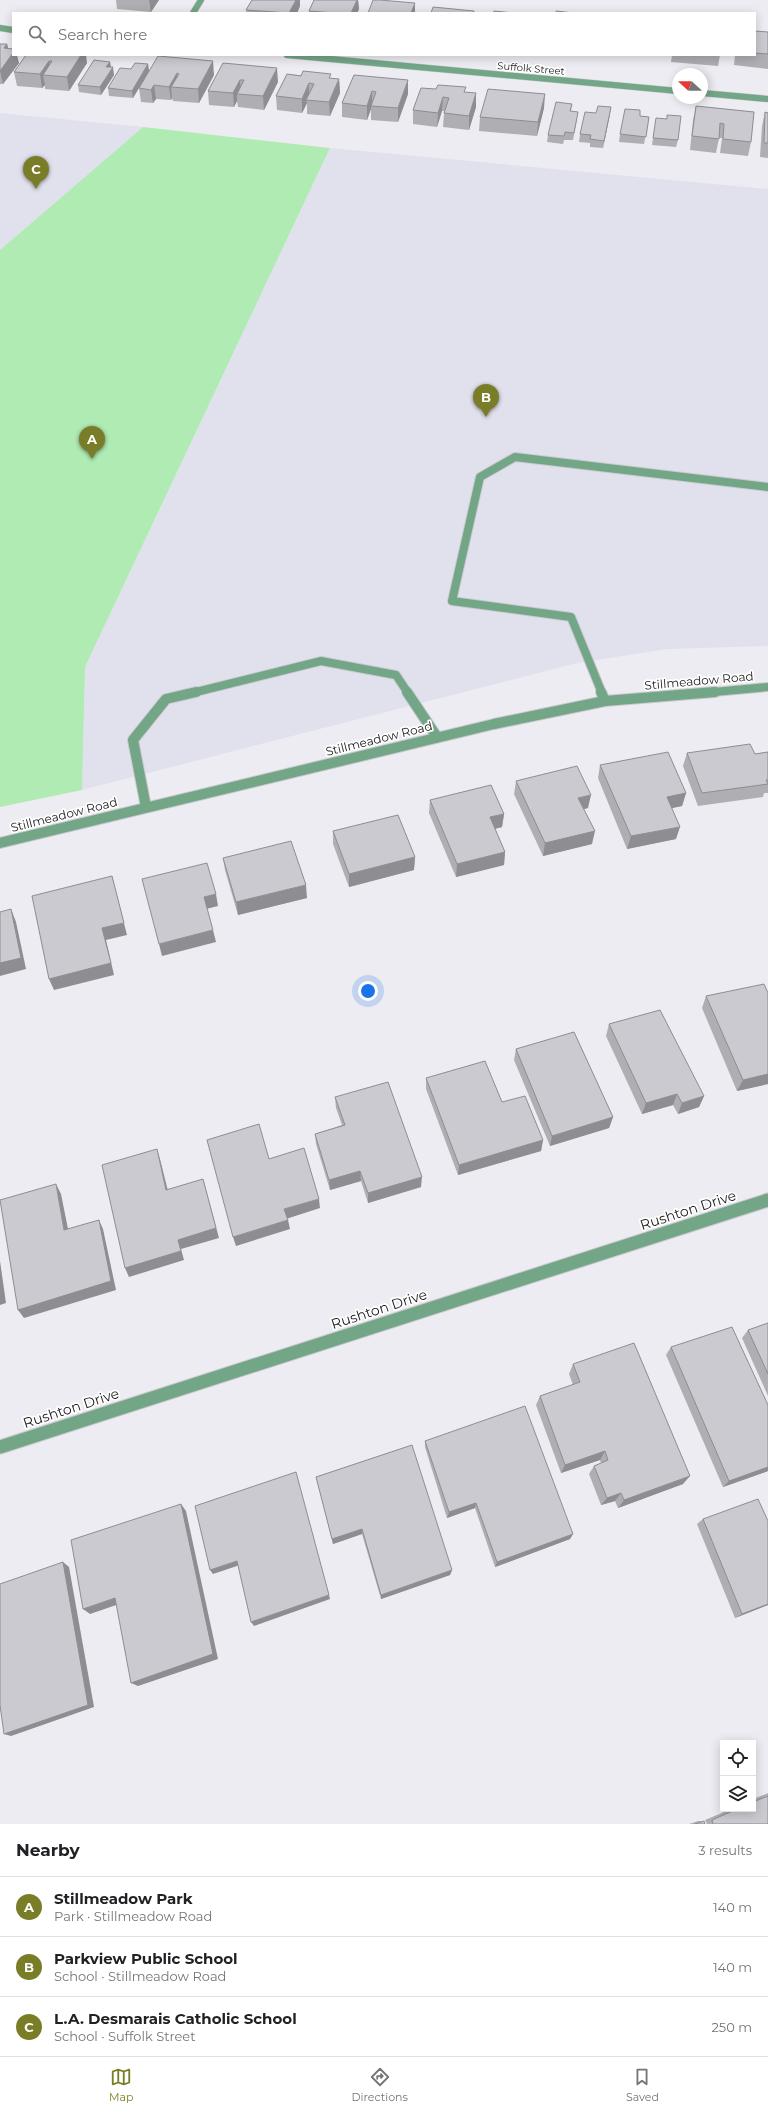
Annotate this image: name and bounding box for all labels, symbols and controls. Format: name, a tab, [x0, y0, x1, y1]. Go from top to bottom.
search box	[12, 12, 756, 56]
icon: search	[26, 23, 48, 45]
text: Search here	[58, 25, 147, 44]
street label: Suffolk Street	[497, 59, 565, 78]
north arrow	[672, 68, 708, 104]
pin: C	[23, 156, 49, 189]
pin: B	[473, 384, 499, 417]
pin: A	[79, 426, 105, 459]
street label: Stillmeadow Road	[644, 668, 754, 693]
street label: Stillmeadow Road	[324, 718, 434, 759]
street label: Stillmeadow Road	[9, 794, 119, 835]
your location	[358, 981, 378, 1001]
street label: Rushton Drive	[638, 1186, 738, 1234]
street label: Rushton Drive	[329, 1285, 429, 1333]
street label: Rushton Drive	[21, 1384, 121, 1432]
map controls	[720, 1740, 756, 1812]
button: locate	[720, 1740, 756, 1776]
button: layers	[720, 1776, 756, 1812]
text: Nearby	[16, 1840, 80, 1860]
text: 3 results	[698, 1842, 752, 1858]
text: Stillmeadow Park	[54, 1889, 193, 1908]
text: A	[24, 1899, 34, 1915]
text: 140 m	[713, 1899, 752, 1915]
text: Park · Stillmeadow Road	[54, 1908, 212, 1924]
text: Parkview Public School	[54, 1949, 238, 1968]
text: B	[24, 1959, 34, 1975]
text: 140 m	[713, 1959, 752, 1975]
text: School · Stillmeadow Road	[54, 1968, 226, 1984]
text: L.A. Desmarais Catholic School	[54, 2009, 297, 2028]
text: C	[24, 2019, 34, 2035]
text: 250 m	[711, 2019, 752, 2035]
text: School · Suffolk Street	[54, 2028, 195, 2044]
tab: Map	[109, 2066, 133, 2104]
tab: Directions	[352, 2066, 408, 2104]
tab: Saved	[626, 2066, 659, 2104]

